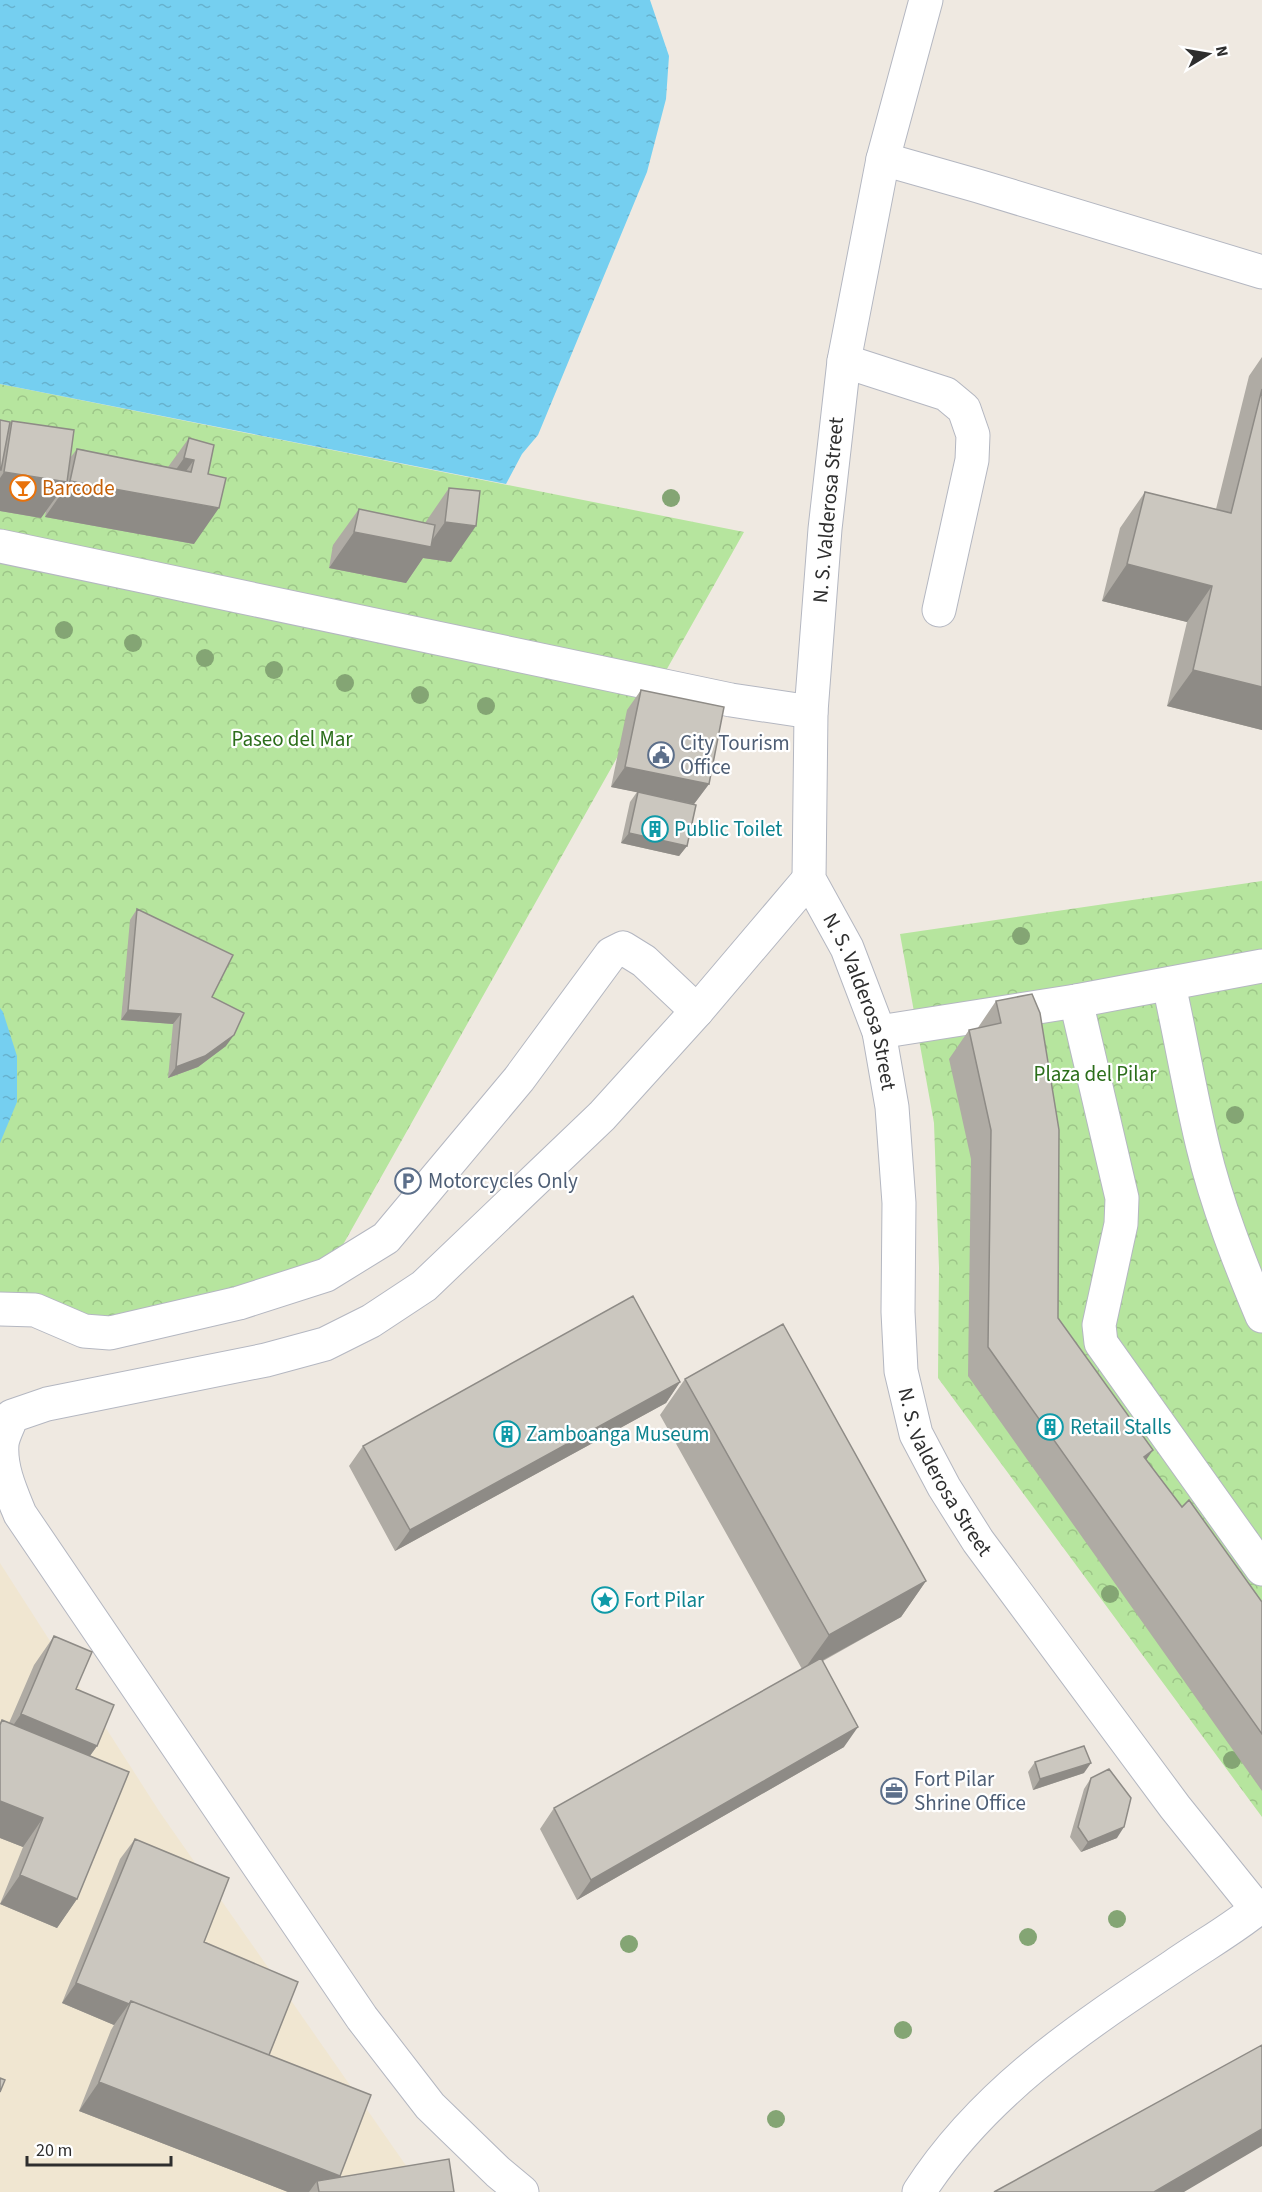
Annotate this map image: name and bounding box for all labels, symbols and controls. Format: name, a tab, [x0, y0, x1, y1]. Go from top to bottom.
north arrow	[1178, 24, 1238, 84]
text: N	[1210, 44, 1234, 59]
street label: N. S. Valderosa Street	[805, 416, 851, 604]
bar icon: Barcode	[8, 473, 38, 503]
place label: Barcode	[42, 473, 115, 503]
park label: Paseo del Mar	[231, 724, 353, 754]
place label: City Tourism Office	[680, 728, 790, 782]
public building icon: City Tourism Office	[646, 740, 676, 770]
building icon: Public Toilet	[640, 814, 670, 844]
place label: Public Toilet	[674, 814, 782, 844]
street label: N. S. Valderosa Street	[815, 907, 904, 1092]
park label: Plaza del Pilar	[1034, 1059, 1157, 1089]
parking icon: Motorcycles Only	[393, 1166, 423, 1196]
place label: Motorcycles Only	[428, 1166, 578, 1196]
street label: N. S. Valderosa Street	[890, 1384, 999, 1563]
building icon: Retail Stalls	[1035, 1412, 1065, 1442]
place label: Retail Stalls	[1070, 1412, 1172, 1442]
building icon: Zamboanga Museum	[492, 1419, 522, 1449]
place label: Zamboanga Museum	[526, 1419, 710, 1449]
place icon: Fort Pilar	[590, 1585, 620, 1615]
place label: Fort Pilar	[624, 1585, 705, 1615]
place label: Fort Pilar Shrine Office	[914, 1764, 1026, 1818]
office icon: Fort Pilar Shrine Office	[879, 1776, 909, 1806]
scale bar	[27, 2129, 171, 2167]
text: 20 m	[36, 2138, 72, 2163]

